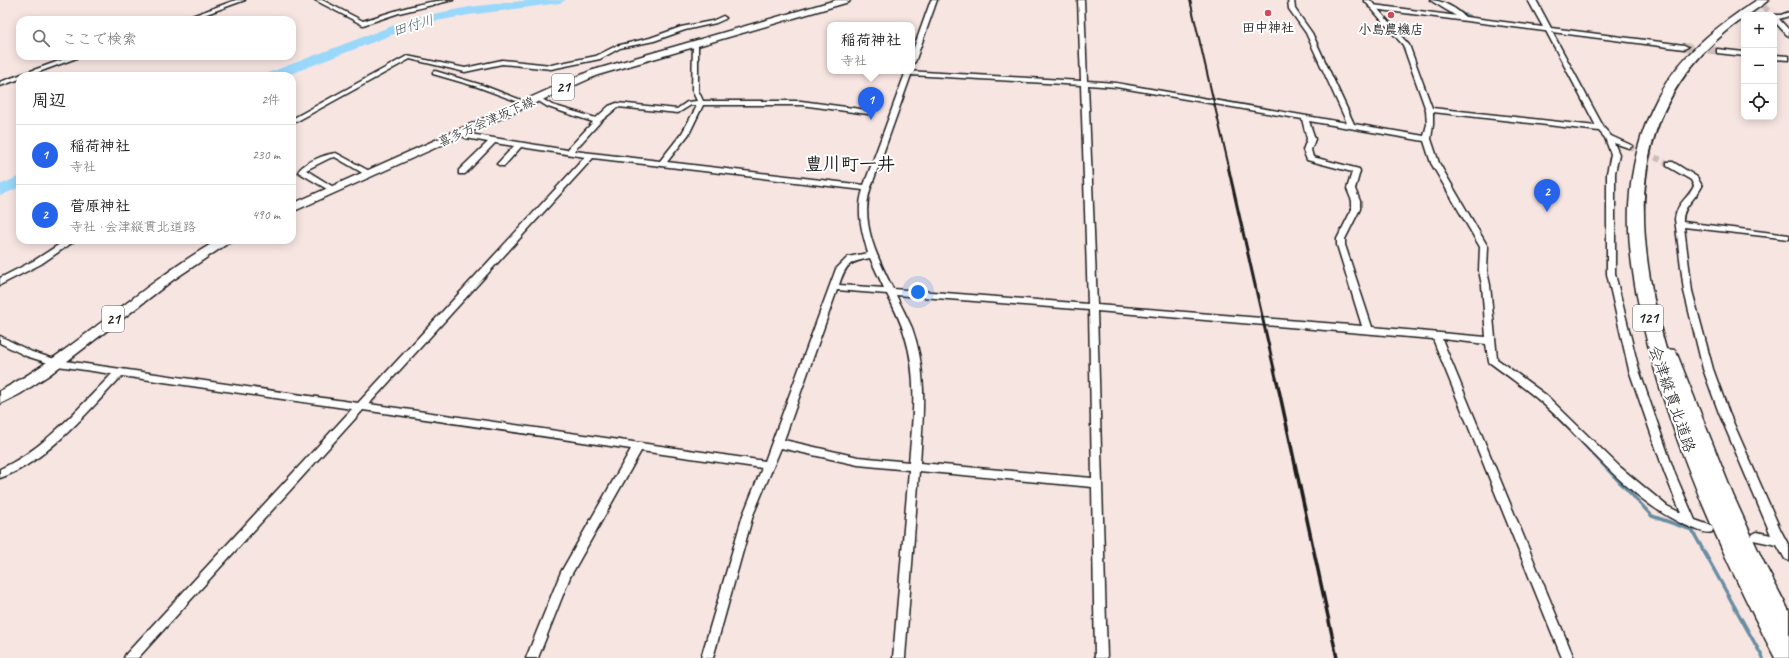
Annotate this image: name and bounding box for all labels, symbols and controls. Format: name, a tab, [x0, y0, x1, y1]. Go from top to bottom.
marker: 田中神社	[1263, 8, 1273, 18]
marker: 小島農機店	[1386, 10, 1396, 20]
water label: 田付川	[391, 11, 436, 40]
map controls	[1741, 12, 1777, 120]
button: +	[1741, 12, 1777, 48]
search box	[16, 16, 296, 60]
place label: 田中神社	[1242, 20, 1294, 36]
popup	[827, 22, 915, 74]
place label: 小島農機店	[1358, 22, 1424, 38]
icon: search	[30, 27, 52, 49]
text: ここで検索	[62, 30, 137, 49]
text: 稲荷神社	[841, 31, 901, 50]
button: −	[1741, 48, 1777, 84]
text: 寺社	[841, 53, 867, 69]
road number: 21	[552, 74, 574, 100]
button: locate	[1741, 84, 1777, 120]
pin: 1	[858, 87, 884, 120]
text: 周辺	[32, 90, 66, 111]
text: 2件	[261, 92, 280, 108]
street label: 喜多方会津坂下線	[436, 93, 538, 150]
text: 稲荷神社	[70, 137, 130, 156]
text: 1	[42, 147, 48, 163]
text: 230 m	[252, 147, 280, 163]
district label: 豊川町一井	[805, 153, 895, 175]
text: 寺社	[70, 159, 96, 175]
pin: 2	[1534, 179, 1560, 212]
text: 菅原神社	[70, 197, 130, 216]
text: 2	[42, 207, 48, 223]
text: 490 m	[252, 207, 280, 223]
text: 寺社 · 会津縦貫北道路	[70, 219, 196, 235]
your location	[908, 282, 928, 302]
road number: 121	[1633, 305, 1663, 331]
road number: 21	[102, 306, 124, 332]
street label: 会津縦貫北道路	[1644, 343, 1700, 456]

